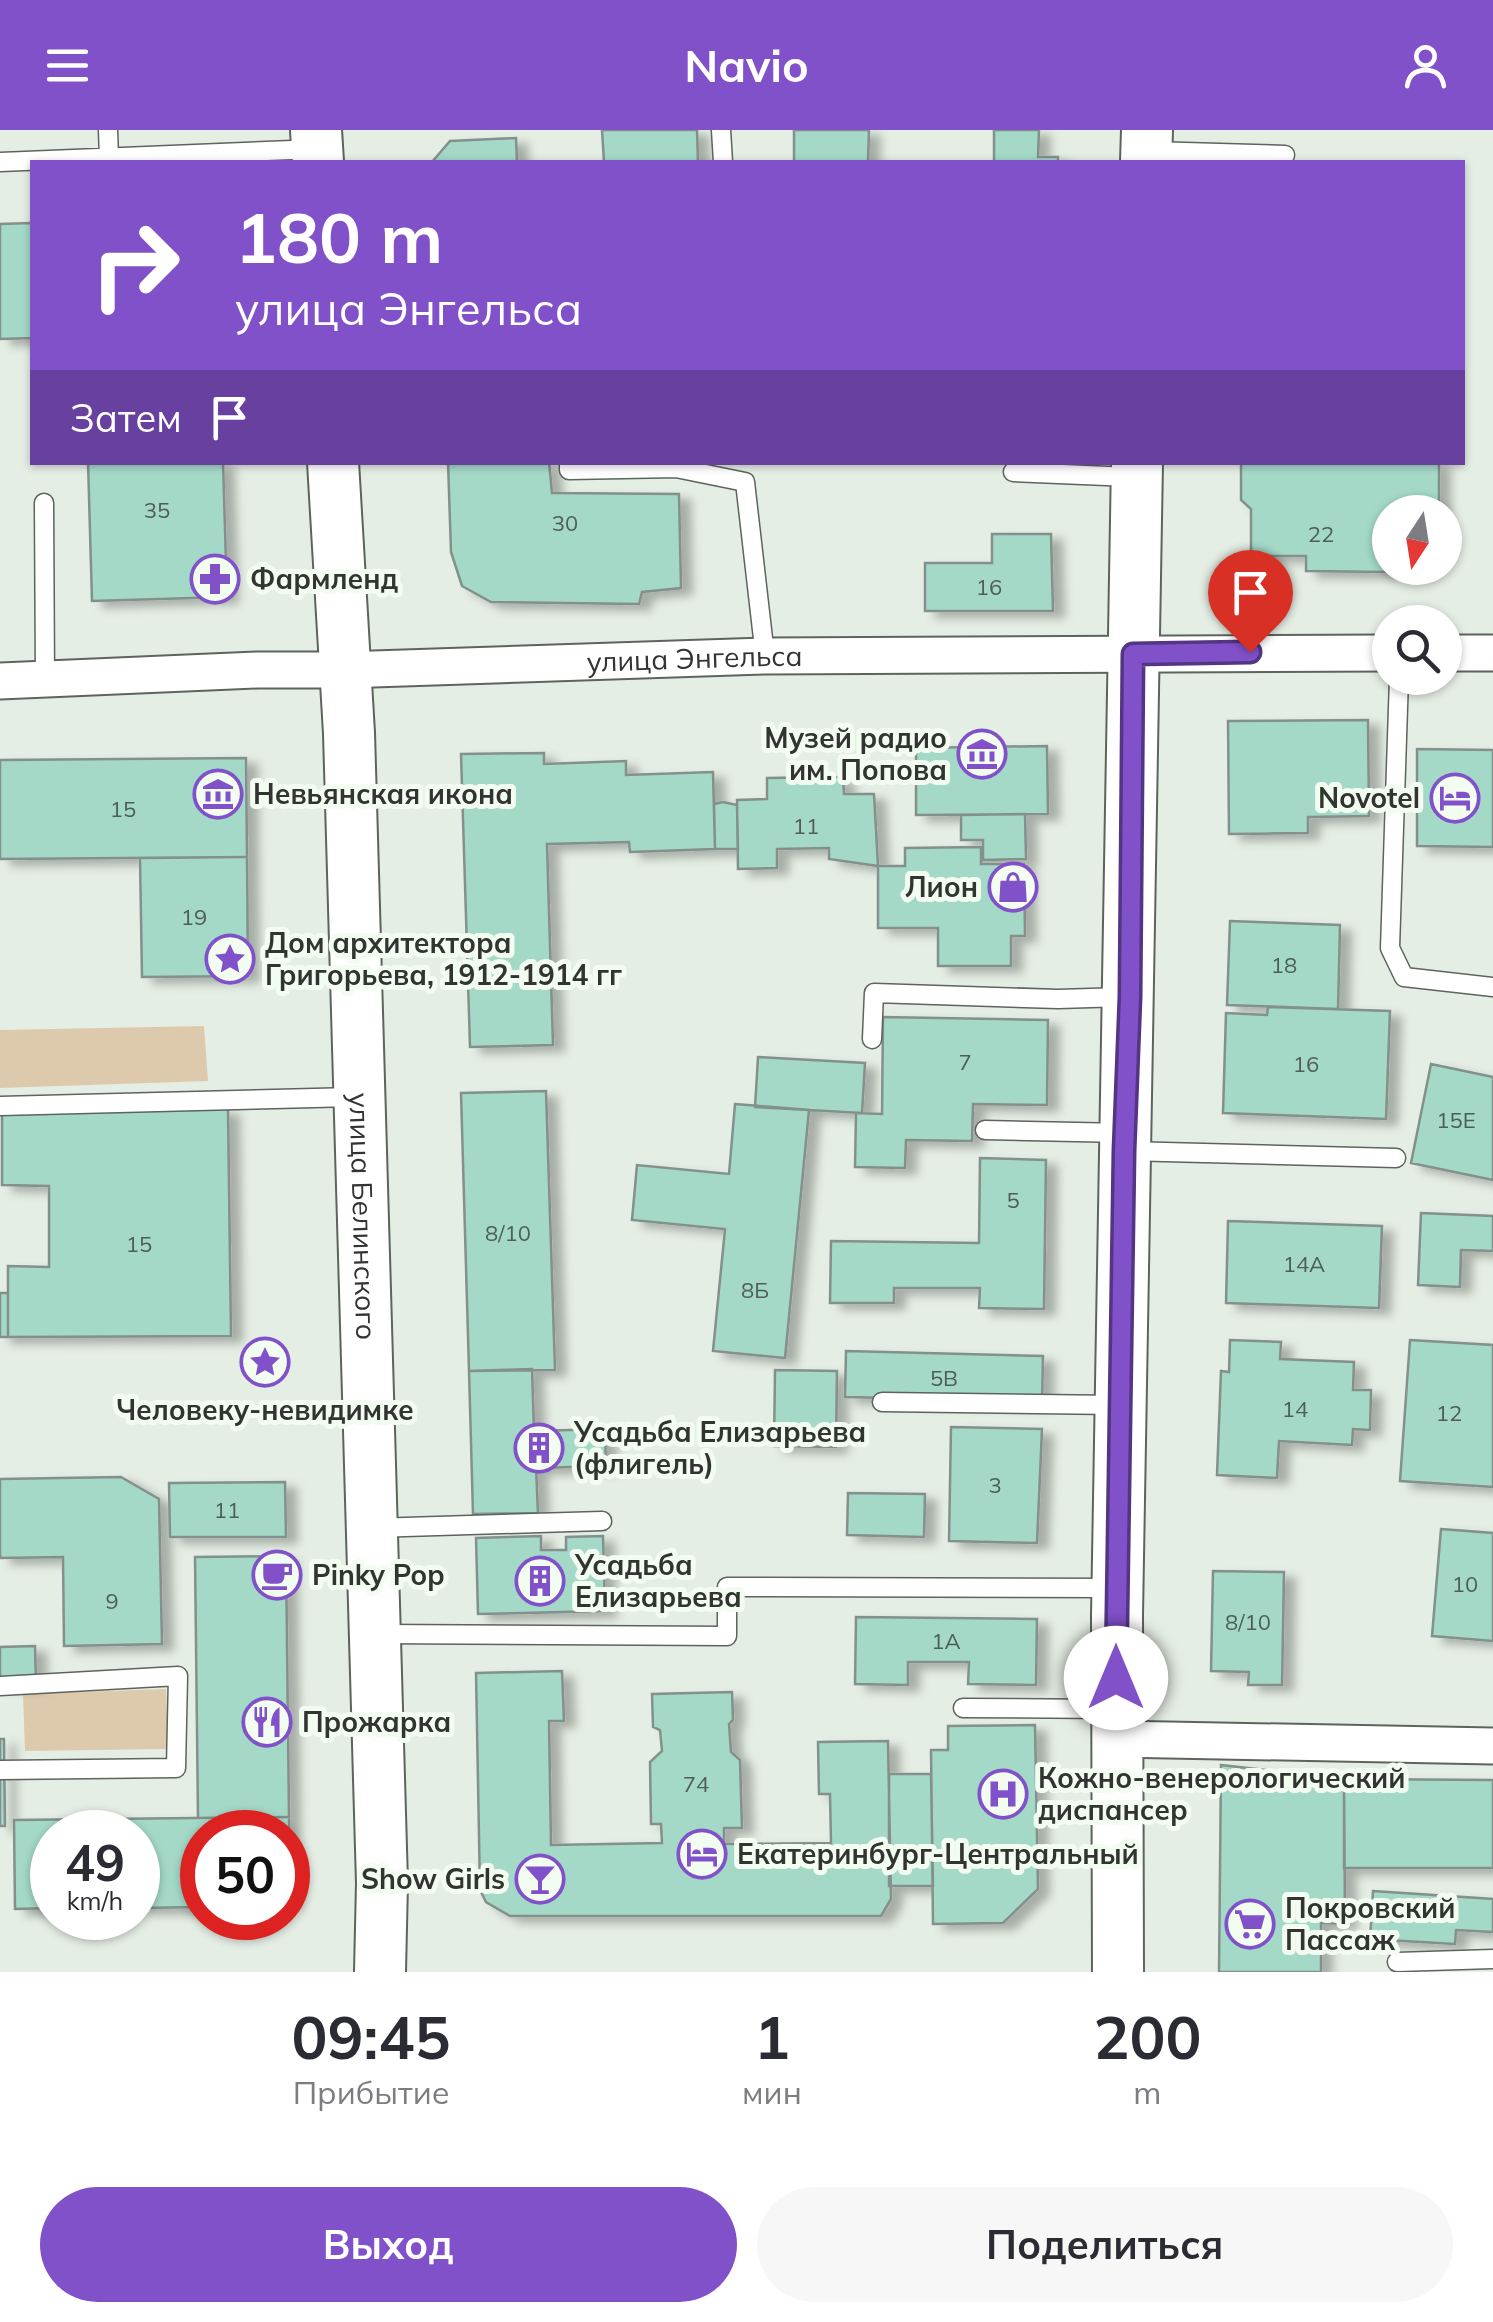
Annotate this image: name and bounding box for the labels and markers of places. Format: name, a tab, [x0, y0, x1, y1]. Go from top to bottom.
pin	[1208, 550, 1293, 653]
pharmacy icon: Фармленд	[189, 553, 241, 605]
place label: Фармленд	[250, 561, 399, 596]
place label: Музей радио им. Попова	[764, 720, 947, 787]
museum icon: Музей радио им. Попова	[956, 728, 1008, 780]
museum icon: Невьянская икона	[192, 768, 244, 820]
hotel icon: Novotel	[1429, 772, 1481, 824]
place label: Невьянская икона	[253, 776, 513, 811]
place label: Novotel	[1318, 780, 1420, 815]
shop icon: Лион	[987, 861, 1039, 913]
place label: Лион	[905, 869, 978, 904]
place label: Дом архитектора Григорьева, 1912-1914 гг	[265, 925, 622, 992]
place icon: Дом архитектора Григорьева, 1912-1914 гг	[204, 933, 256, 985]
place icon: Человеку-невидимке	[239, 1336, 291, 1388]
place label: Человеку-невидимке	[116, 1392, 414, 1427]
place label: Усадьба Елизарьева (флигель)	[573, 1414, 866, 1481]
building icon: Усадьба Елизарьева (флигель)	[513, 1422, 565, 1474]
place label: Усадьба Елизарьева	[574, 1547, 742, 1614]
cafe icon: Pinky Pop	[251, 1549, 303, 1601]
building icon: Усадьба Елизарьева	[514, 1555, 566, 1607]
place label: Pinky Pop	[312, 1557, 445, 1592]
restaurant icon: Прожарка	[241, 1696, 293, 1748]
place label: Прожарка	[302, 1704, 451, 1739]
place label: Кожно-венерологический диспансер	[1038, 1760, 1406, 1827]
hospital icon: Кожно-венерологический диспансер	[977, 1768, 1029, 1820]
hotel icon: Екатеринбург-Центральный	[676, 1828, 728, 1880]
place label: Екатеринбург-Центральный	[737, 1836, 1139, 1871]
bar icon: Show Girls	[514, 1853, 566, 1905]
place label: Show Girls	[361, 1861, 505, 1896]
place label: Покровский Пассаж	[1285, 1890, 1455, 1957]
supermarket icon: Покровский Пассаж	[1224, 1898, 1276, 1950]

